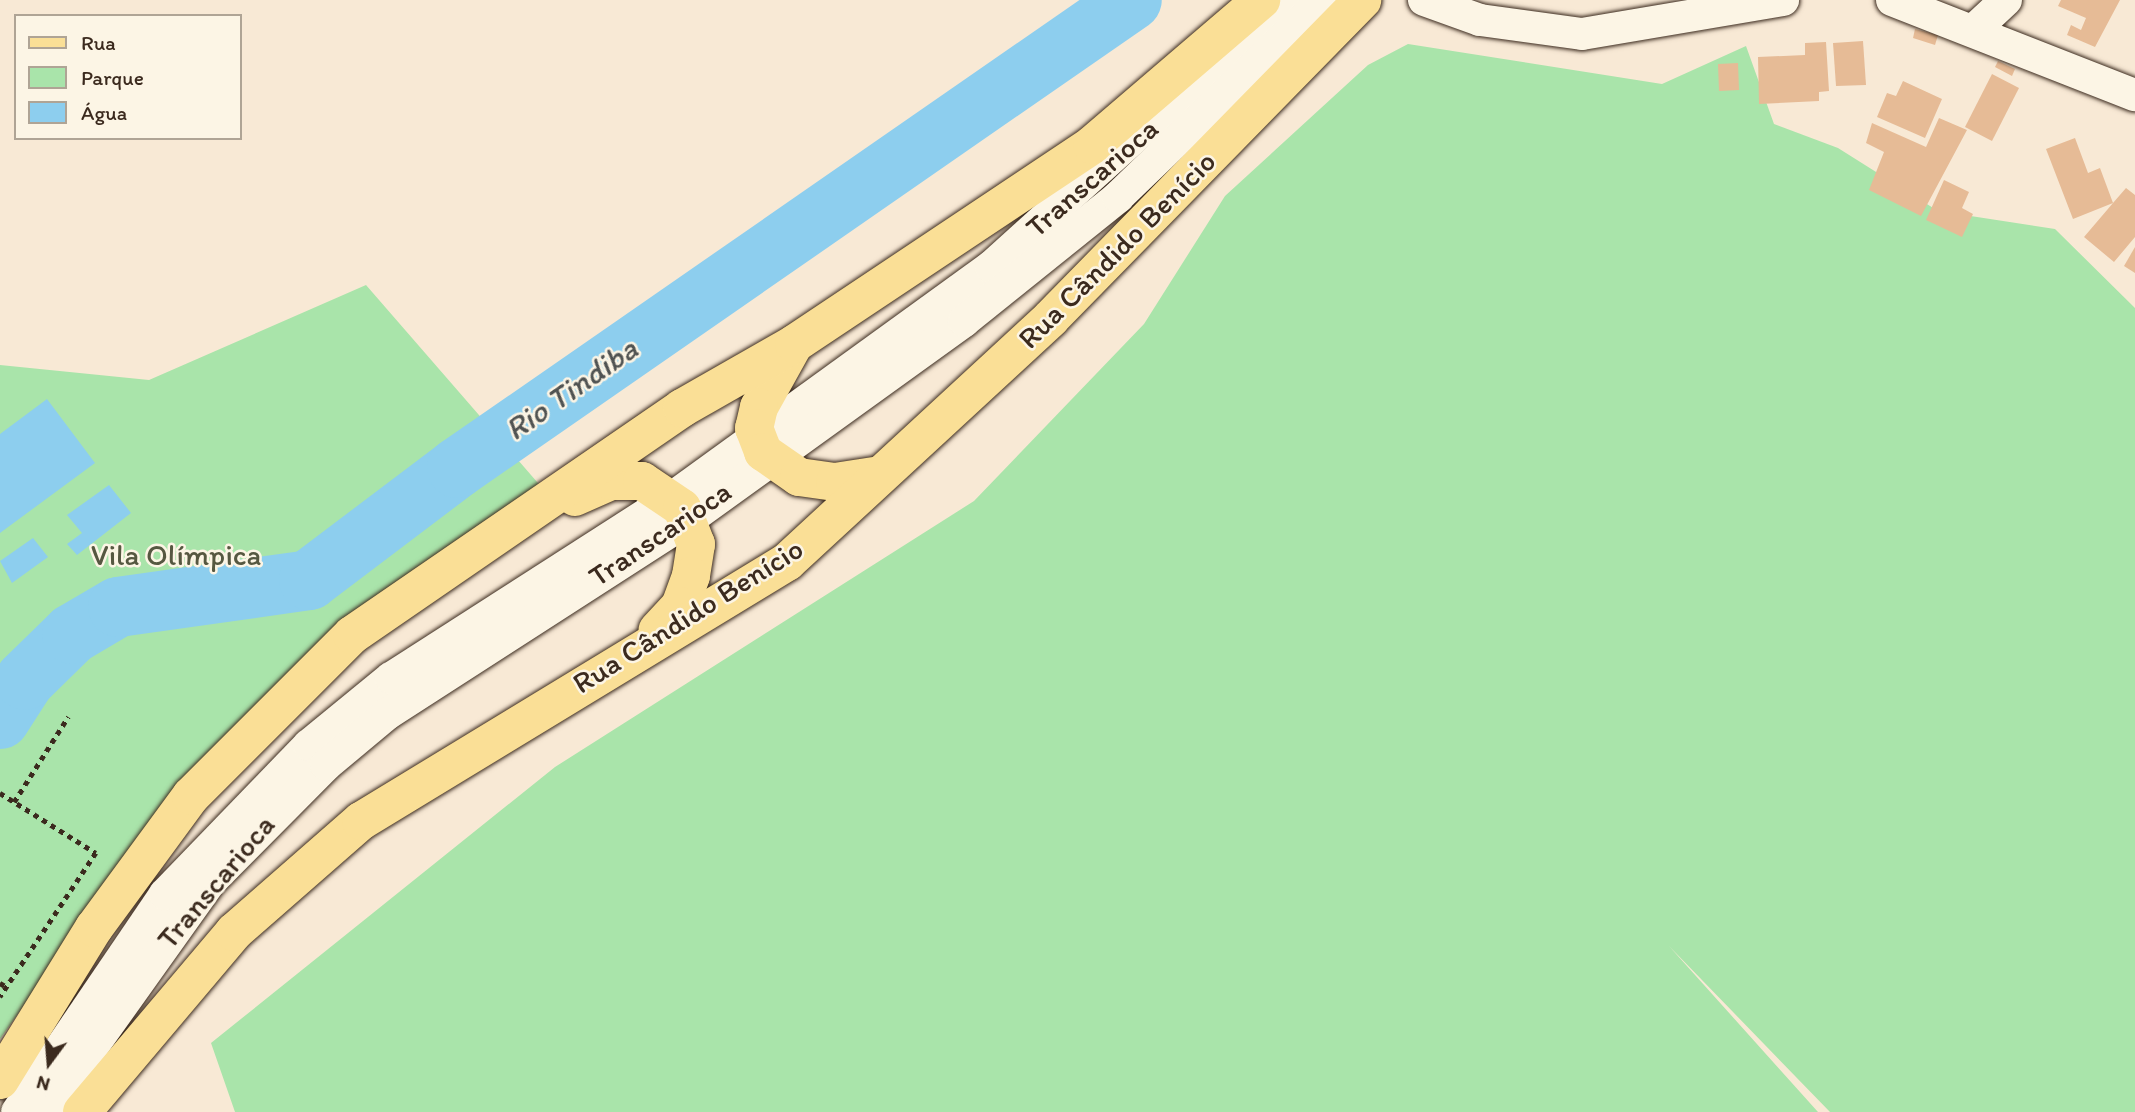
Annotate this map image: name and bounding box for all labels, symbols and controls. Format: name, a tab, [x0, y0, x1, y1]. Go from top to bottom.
legend	[14, 14, 242, 140]
text: Rua	[81, 30, 116, 55]
text: Parque	[81, 65, 144, 90]
text: Água	[81, 100, 127, 125]
street label: Transcarioca	[1018, 111, 1166, 245]
street label: Rua Cândido Benício	[1011, 144, 1223, 356]
water label: Rio Tindiba	[497, 329, 645, 449]
street label: Transcarioca	[582, 473, 738, 595]
street label: Rua Cândido Benício	[566, 531, 810, 701]
park label: Vila Olímpica	[91, 537, 261, 573]
street label: Transcarioca	[150, 808, 282, 956]
north arrow	[14, 1028, 84, 1098]
text: N	[34, 1071, 52, 1096]

